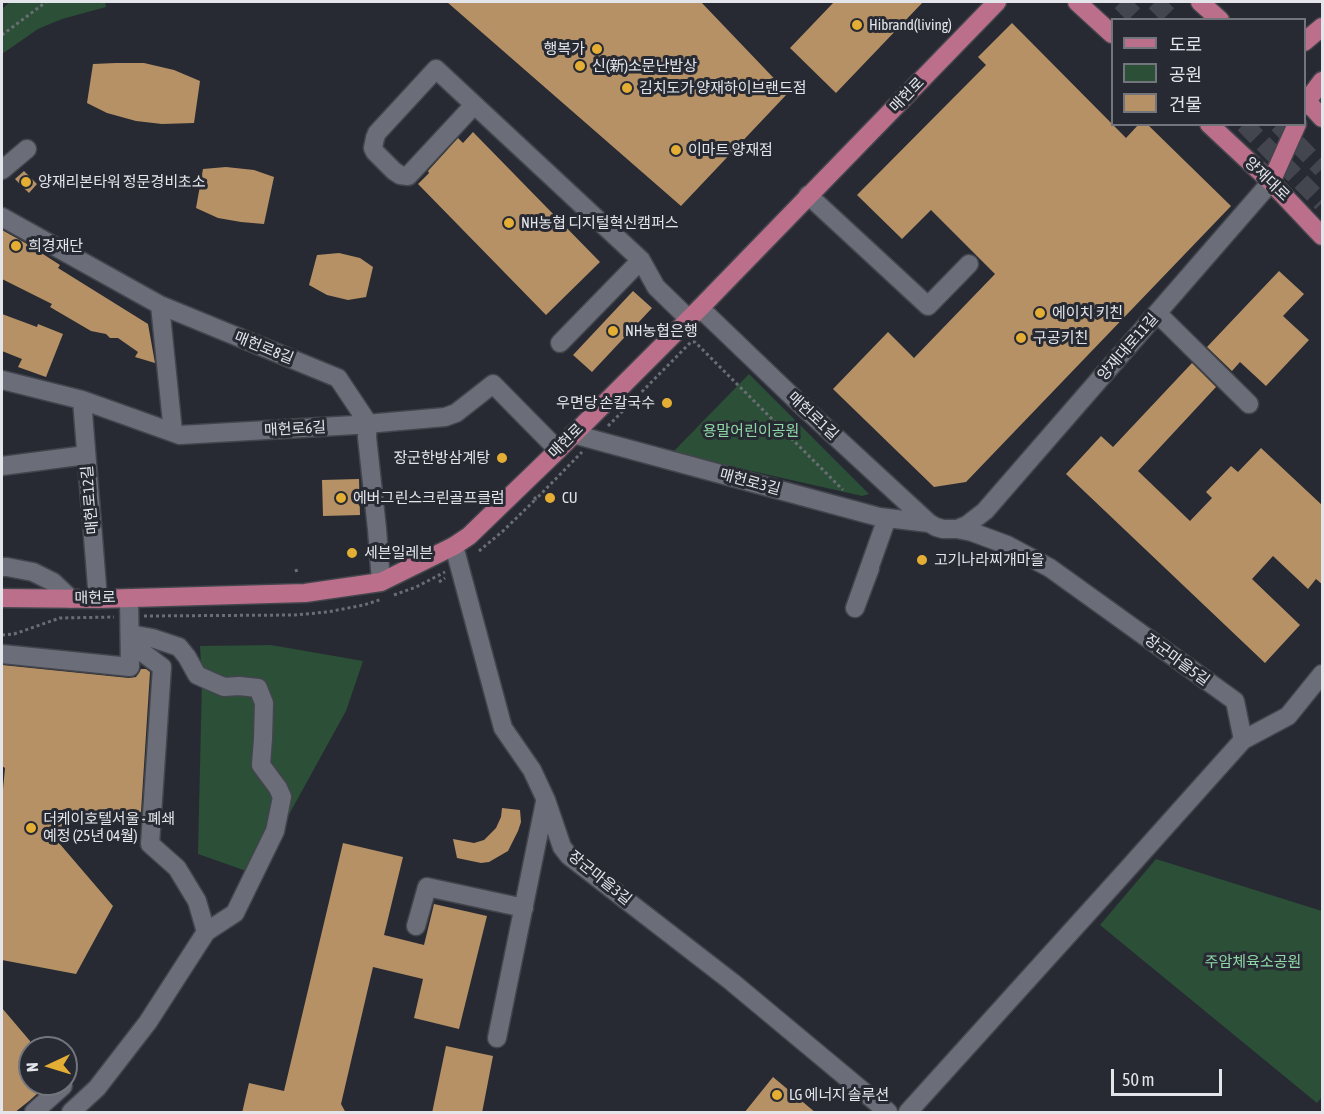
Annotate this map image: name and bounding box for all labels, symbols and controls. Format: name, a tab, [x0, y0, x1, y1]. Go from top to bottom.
place label: Hibrand(living)	[869, 16, 952, 34]
marker: Hibrand(living)	[850, 18, 864, 32]
legend	[1111, 18, 1306, 126]
text: 도로	[1169, 34, 1202, 55]
place label: 행복가	[544, 40, 585, 58]
marker: 행복가	[590, 42, 604, 56]
place label: 신(新)소문난밥상	[592, 57, 697, 75]
marker: 신(新)소문난밥상	[573, 59, 587, 73]
text: 공원	[1169, 64, 1202, 85]
street label: 매헌로	[886, 74, 928, 116]
place label: 김치도가 양재하이브랜드점	[639, 79, 807, 97]
marker: 김치도가 양재하이브랜드점	[620, 81, 634, 95]
text: 건물	[1169, 94, 1202, 115]
place label: 이마트 양재점	[688, 141, 773, 159]
marker: 이마트 양재점	[669, 143, 683, 157]
street label: 양재대로	[1241, 153, 1293, 205]
place label: 양재리본타워 정문경비초소	[38, 173, 206, 191]
marker: 양재리본타워 정문경비초소	[19, 175, 33, 189]
place label: NH농협 디지털혁신캠퍼스	[521, 214, 679, 232]
marker: NH농협 디지털혁신캠퍼스	[502, 216, 516, 230]
place label: 희경재단	[28, 237, 83, 255]
marker: 희경재단	[9, 239, 23, 253]
place label: 에이치 키친	[1052, 304, 1123, 322]
marker: 에이치 키친	[1033, 306, 1047, 320]
street label: 양재대로11길	[1094, 310, 1162, 384]
place label: NH농협은행	[625, 322, 698, 340]
marker: NH농협은행	[606, 324, 620, 338]
street label: 매헌로8길	[232, 328, 296, 368]
place label: 구공키친	[1033, 329, 1088, 347]
marker: 구공키친	[1014, 331, 1028, 345]
street label: 매헌로1길	[784, 388, 842, 444]
place label: 우면당 손칼국수	[556, 394, 655, 412]
marker: 우면당 손칼국수	[660, 396, 674, 410]
street label: 매헌로6길	[263, 418, 327, 440]
street label: 매헌로	[545, 420, 587, 462]
park label: 용말어린이공원	[703, 422, 799, 440]
place label: 장군한방삼계탕	[393, 449, 490, 467]
marker: 장군한방삼계탕	[495, 451, 509, 465]
street label: 매헌로12길	[78, 465, 102, 535]
street label: 매헌로3길	[718, 465, 782, 499]
place label: 에버그린스크린골프클럼	[353, 489, 505, 507]
place label: CU	[562, 489, 578, 507]
marker: 에버그린스크린골프클럼	[334, 491, 348, 505]
marker: CU	[543, 491, 557, 505]
place label: 세븐일레븐	[364, 544, 433, 562]
marker: 세븐일레븐	[345, 546, 359, 560]
place label: 고기나라찌개마을	[934, 551, 1044, 569]
marker: 고기나라찌개마을	[915, 553, 929, 567]
street label: 매헌로	[74, 589, 116, 607]
street label: 장군마을5길	[1141, 630, 1213, 690]
place label: 더케이호텔서울 - 폐쇄 예정 (25년 04월)	[43, 810, 175, 845]
marker: 더케이호텔서울 - 폐쇄 예정 (25년 04월)	[24, 821, 38, 835]
street label: 장군마을3길	[565, 847, 635, 909]
park label: 주암체육소공원	[1205, 953, 1301, 971]
north arrow	[18, 1036, 78, 1096]
scale bar	[1114, 1057, 1225, 1095]
text: N	[23, 1062, 41, 1072]
text: 50 m	[1122, 1069, 1154, 1090]
place label: LG 에너지 솔루션	[789, 1086, 889, 1104]
marker: LG 에너지 솔루션	[770, 1088, 784, 1102]

